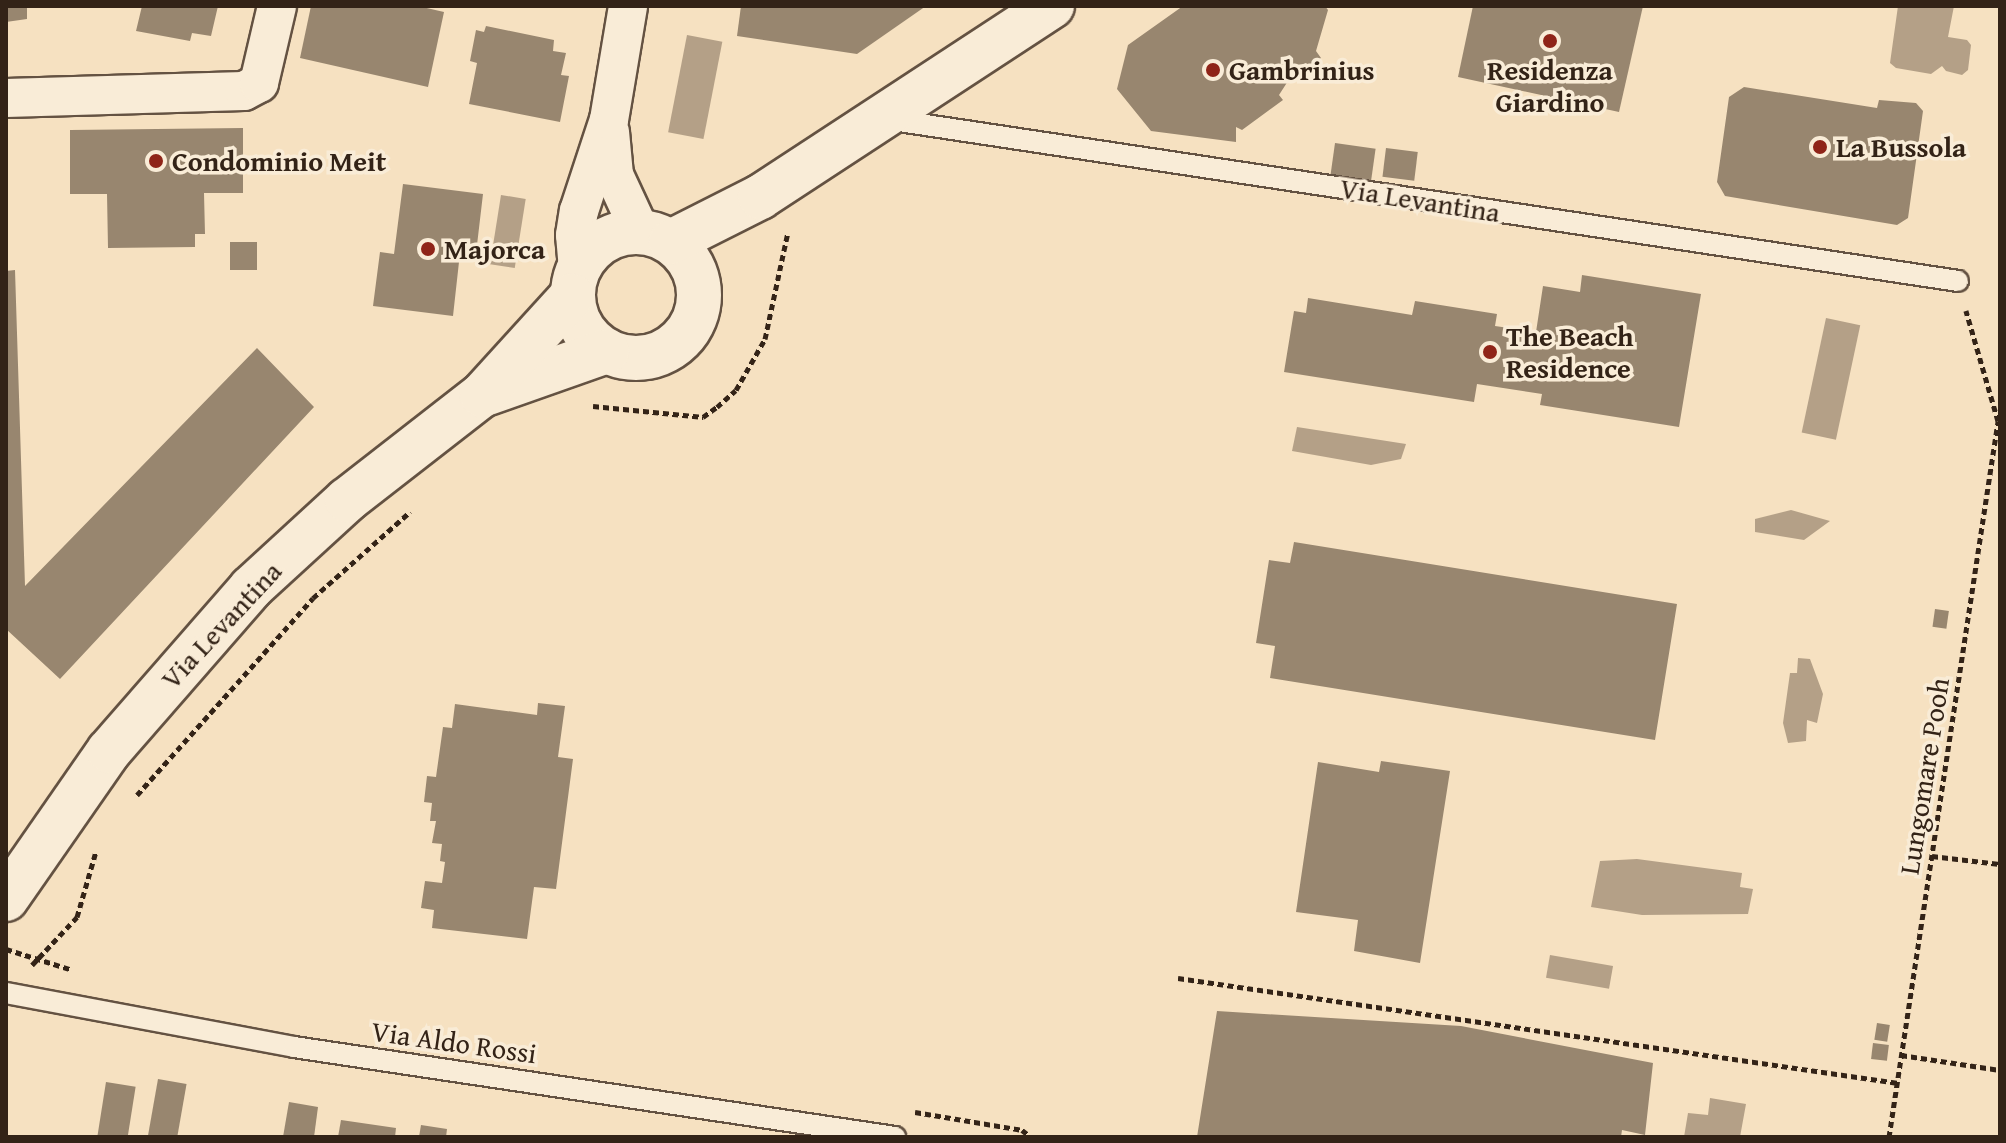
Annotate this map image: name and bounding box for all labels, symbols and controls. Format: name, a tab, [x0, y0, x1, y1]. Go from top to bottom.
marker: Residenza Giardino	[1541, 32, 1559, 50]
place label: Gambrinius	[1229, 53, 1375, 87]
place label: Residenza Giardino	[1487, 53, 1613, 119]
marker: Gambrinius	[1204, 61, 1222, 79]
place label: La Bussola	[1836, 130, 1966, 164]
marker: La Bussola	[1811, 138, 1829, 156]
place label: Condominio Meit	[172, 144, 386, 178]
marker: Condominio Meit	[147, 152, 165, 170]
street label: Via Levantina	[1338, 171, 1502, 229]
place label: Majorca	[444, 232, 545, 266]
marker: Majorca	[419, 240, 437, 258]
place label: The Beach Residence	[1506, 319, 1633, 385]
marker: The Beach Residence	[1481, 343, 1499, 361]
street label: Via Levantina	[154, 555, 288, 695]
street label: Lungomare Pooh	[1892, 675, 1956, 877]
street label: Via Aldo Rossi	[369, 1014, 539, 1070]

